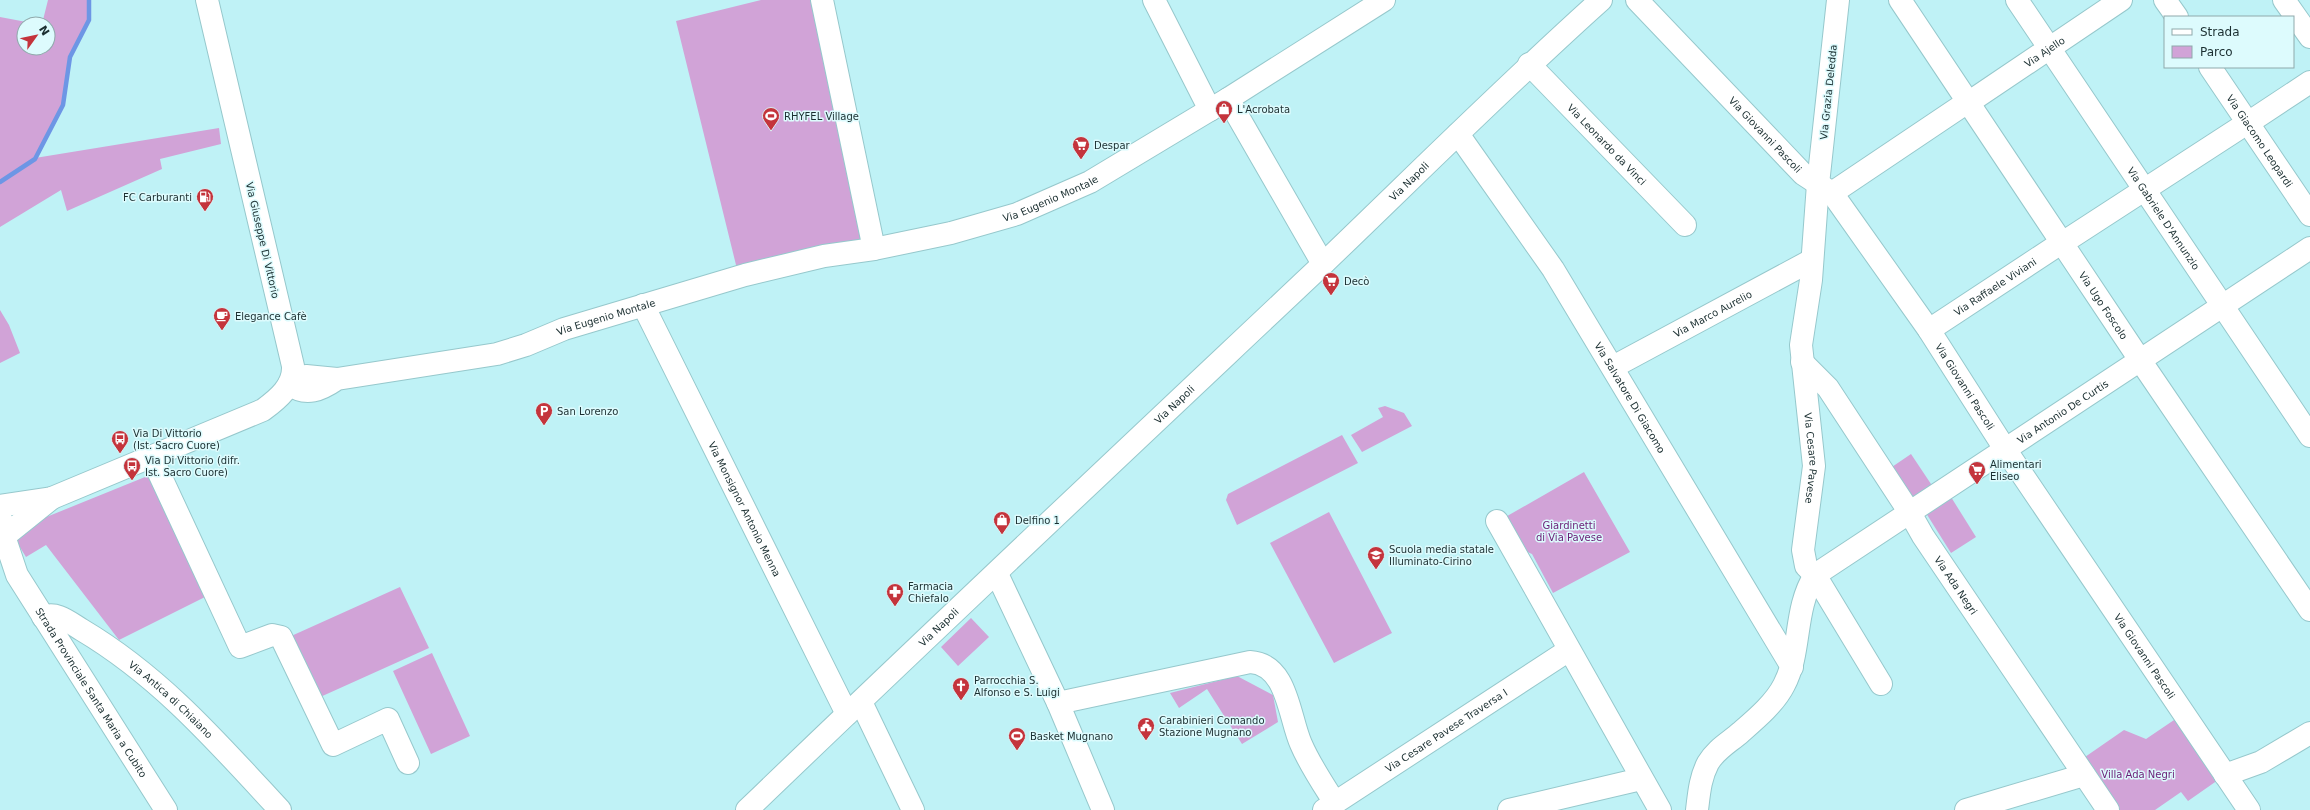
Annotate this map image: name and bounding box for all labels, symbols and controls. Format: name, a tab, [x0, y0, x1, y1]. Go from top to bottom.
north arrow	[16, 16, 56, 56]
legend	[2164, 16, 2294, 68]
text: N	[36, 23, 52, 38]
text: Strada	[2200, 25, 2240, 39]
street label: Via Ajello	[2022, 35, 2067, 70]
street label: Via Grazia Deledda	[1818, 44, 1839, 140]
text: Parco	[2200, 45, 2233, 59]
street label: Via Giacomo Leopardi	[2224, 93, 2295, 189]
street label: Via Giovanni Pascoli	[1726, 95, 1804, 175]
shop icon: L'Acrobata	[1214, 99, 1234, 124]
street label: Via Leonardo da Vinci	[1565, 102, 1648, 187]
place label: L'Acrobata	[1237, 104, 1290, 115]
sports icon: RHYFEL Village	[761, 106, 781, 131]
place label: RHYFEL Village	[784, 111, 859, 122]
supermarket icon: Despar	[1071, 135, 1091, 160]
place label: Despar	[1094, 140, 1131, 151]
street label: Via Napoli	[1387, 160, 1431, 203]
street label: Via Gabriele D'Annunzio	[2125, 165, 2202, 272]
street label: Via Eugenio Montale	[1002, 173, 1100, 224]
street label: Via Giuseppe Di Vittorio	[244, 181, 281, 299]
fuel station icon: FC Carburanti	[195, 187, 215, 212]
place label: FC Carburanti	[123, 192, 192, 203]
street label: Via Raffaele Viviani	[1952, 256, 2038, 318]
street label: Via Ugo Foscolo	[2077, 270, 2130, 342]
supermarket icon: Decò	[1321, 271, 1341, 296]
place label: Decò	[1344, 276, 1369, 287]
street label: Via Marco Aurelio	[1672, 288, 1754, 339]
street label: Via Eugenio Montale	[555, 297, 657, 337]
cafe icon: Elegance Cafè	[212, 306, 232, 331]
place label: Elegance Cafè	[235, 311, 307, 322]
street label: Via Salvatore Di Giacomo	[1592, 340, 1667, 455]
street label: Via Giovanni Pascoli	[1933, 342, 1996, 432]
street label: Via Antonio De Curtis	[2015, 378, 2111, 446]
street label: Via Napoli	[1152, 383, 1197, 426]
parking icon: San Lorenzo	[534, 401, 554, 426]
place label: San Lorenzo	[557, 406, 618, 417]
street label: Via Cesare Pavese	[1802, 412, 1819, 504]
place label: Via Di Vittorio (Ist. Sacro Cuore)	[133, 428, 220, 451]
bus stop icon: Via Di Vittorio (Ist. Sacro Cuore)	[110, 429, 130, 454]
street label: Via Monsignor Antonio Menna	[706, 440, 783, 579]
place label: Via Di Vittorio (difr. Ist. Sacro Cuore)	[145, 455, 240, 478]
bus stop icon: Via Di Vittorio (difr. Ist. Sacro Cuore)	[122, 456, 142, 481]
place label: Alimentari Eliseo	[1990, 459, 2042, 482]
supermarket icon: Alimentari Eliseo	[1967, 460, 1987, 485]
shop icon: Delfino 1	[992, 510, 1012, 535]
place label: Delfino 1	[1015, 515, 1060, 526]
park label: Giardinetti di Via Pavese	[1536, 520, 1602, 543]
place label: Scuola media statale Illuminato-Cirino	[1389, 544, 1494, 567]
school or university icon: Scuola media statale Illuminato-Cirino	[1366, 545, 1386, 570]
street label: Via Ada Negri	[1932, 554, 1979, 617]
place label: Farmacia Chiefalo	[908, 581, 953, 604]
pharmacy icon: Farmacia Chiefalo	[885, 582, 905, 607]
street label: Strada Provinciale Santa Maria a Cubito	[33, 606, 149, 780]
street label: Via Napoli	[917, 606, 961, 649]
street label: Via Giovanni Pascoli	[2112, 612, 2177, 701]
street label: Via Antica di Chiaiano	[127, 659, 215, 740]
place label: Parrocchia S. Alfonso e S. Luigi	[974, 675, 1060, 698]
church icon: Parrocchia S. Alfonso e S. Luigi	[951, 676, 971, 701]
street label: Via Cesare Pavese Traversa I	[1383, 687, 1510, 774]
place label: Carabinieri Comando Stazione Mugnano	[1159, 715, 1265, 738]
public building icon: Carabinieri Comando Stazione Mugnano	[1136, 716, 1156, 741]
sports icon: Basket Mugnano	[1007, 726, 1027, 751]
place label: Basket Mugnano	[1030, 731, 1113, 742]
park label: Villa Ada Negri	[2101, 769, 2175, 780]

